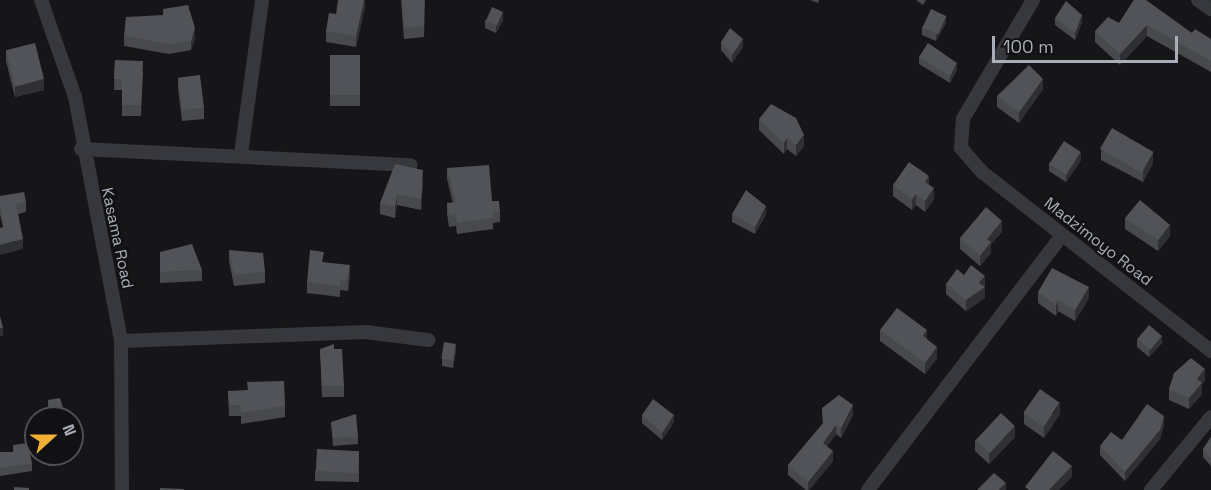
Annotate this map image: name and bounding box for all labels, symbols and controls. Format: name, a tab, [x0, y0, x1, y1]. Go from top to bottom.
scale bar	[995, 24, 1181, 62]
text: 100 m	[1003, 35, 1054, 58]
street label: Kasama Road	[97, 186, 137, 290]
street label: Madzimoyo Road	[1040, 194, 1156, 290]
north arrow	[24, 406, 84, 466]
text: N	[58, 421, 81, 439]

